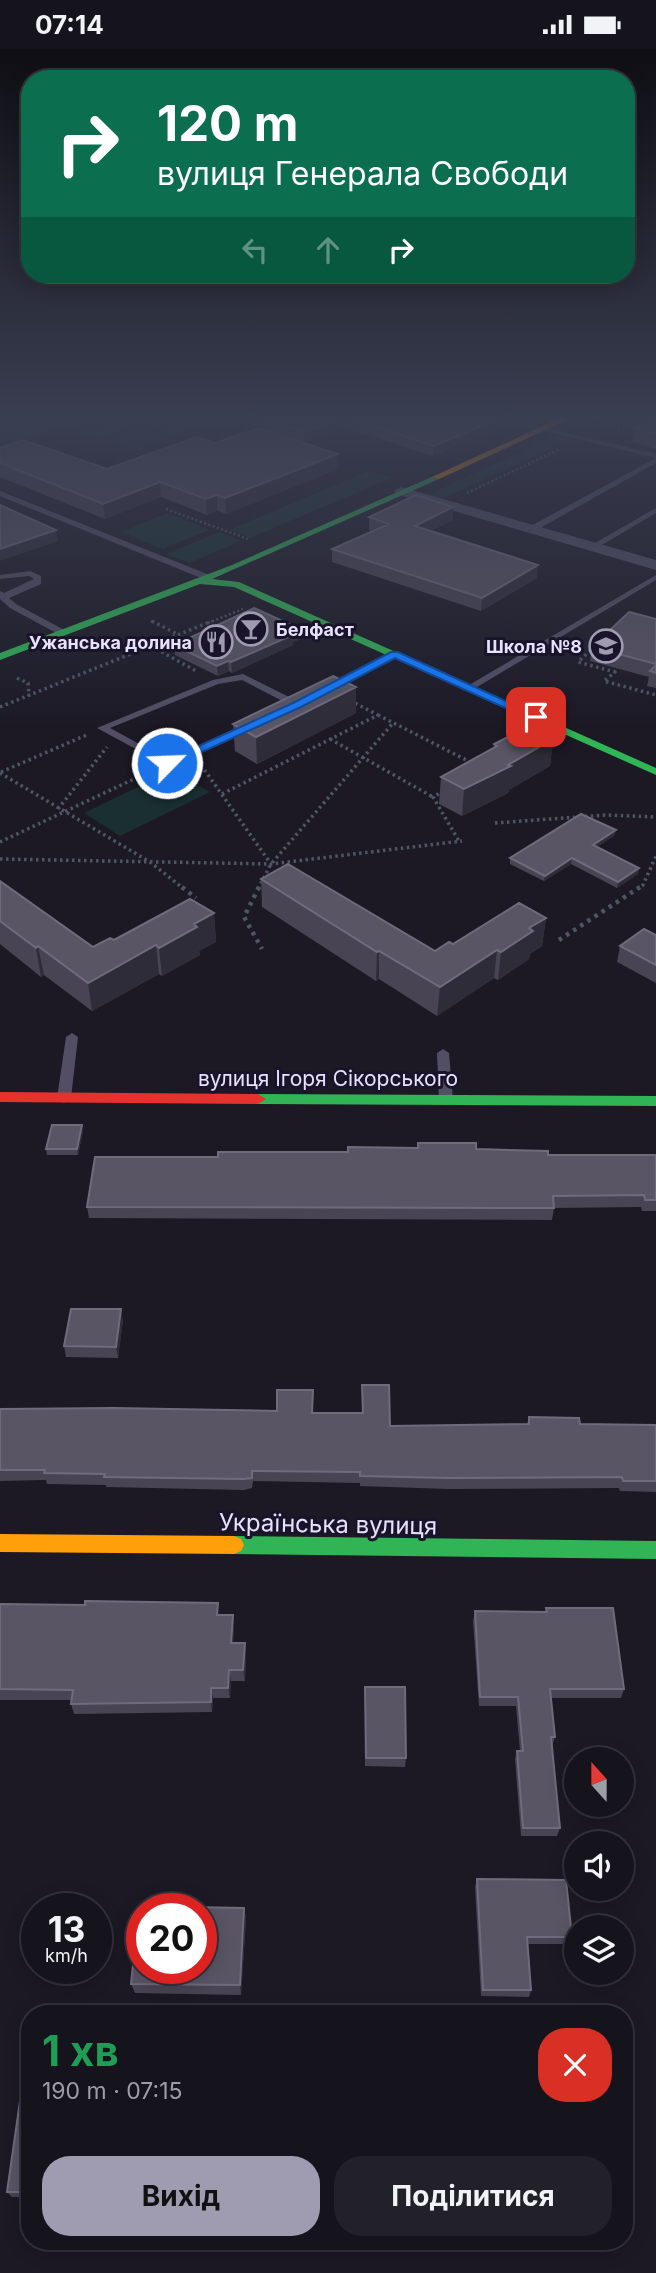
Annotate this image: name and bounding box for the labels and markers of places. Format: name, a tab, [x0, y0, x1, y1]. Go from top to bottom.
bar icon: Белфаст	[232, 610, 270, 648]
place label: Белфаст	[276, 619, 354, 640]
restaurant icon: Ужанська долина	[197, 623, 235, 661]
school or university icon: Школа №8	[587, 627, 625, 665]
place label: Ужанська долина	[29, 632, 192, 653]
place label: Школа №8	[486, 636, 582, 657]
pin	[506, 687, 566, 747]

